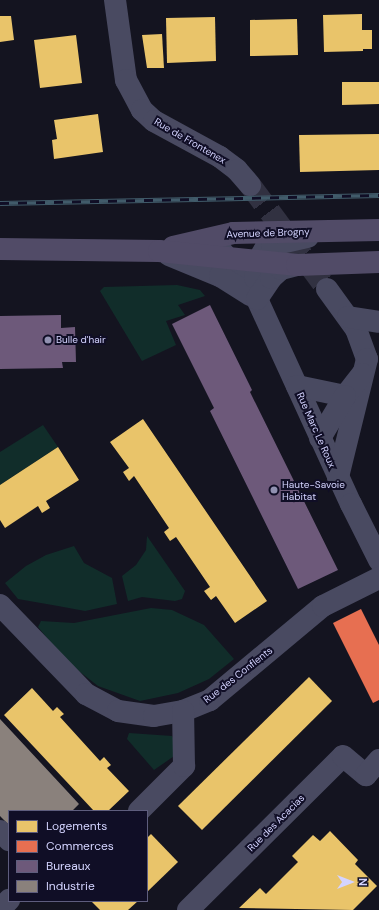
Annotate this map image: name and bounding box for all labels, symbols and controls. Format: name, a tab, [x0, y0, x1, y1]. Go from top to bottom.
street label: Rue de Frontenex	[152, 116, 228, 166]
street label: Avenue de Brogny	[226, 226, 310, 240]
place label: Bulle d'hair	[56, 334, 106, 346]
marker: Bulle d'hair	[43, 335, 53, 345]
street label: Rue Marc Le Roux	[294, 390, 338, 470]
place label: Haute-Savoie Habitat	[282, 478, 345, 502]
marker: Haute-Savoie Habitat	[269, 485, 279, 495]
street label: Rue des Conflents	[201, 644, 275, 706]
street label: Rue des Acacias	[245, 792, 307, 854]
legend	[8, 810, 148, 902]
text: Logements	[46, 818, 107, 834]
text: Commerces	[46, 838, 114, 854]
text: Bureaux	[46, 858, 91, 874]
north arrow	[331, 862, 371, 902]
text: Industrie	[46, 878, 95, 894]
text: N	[356, 878, 370, 886]

